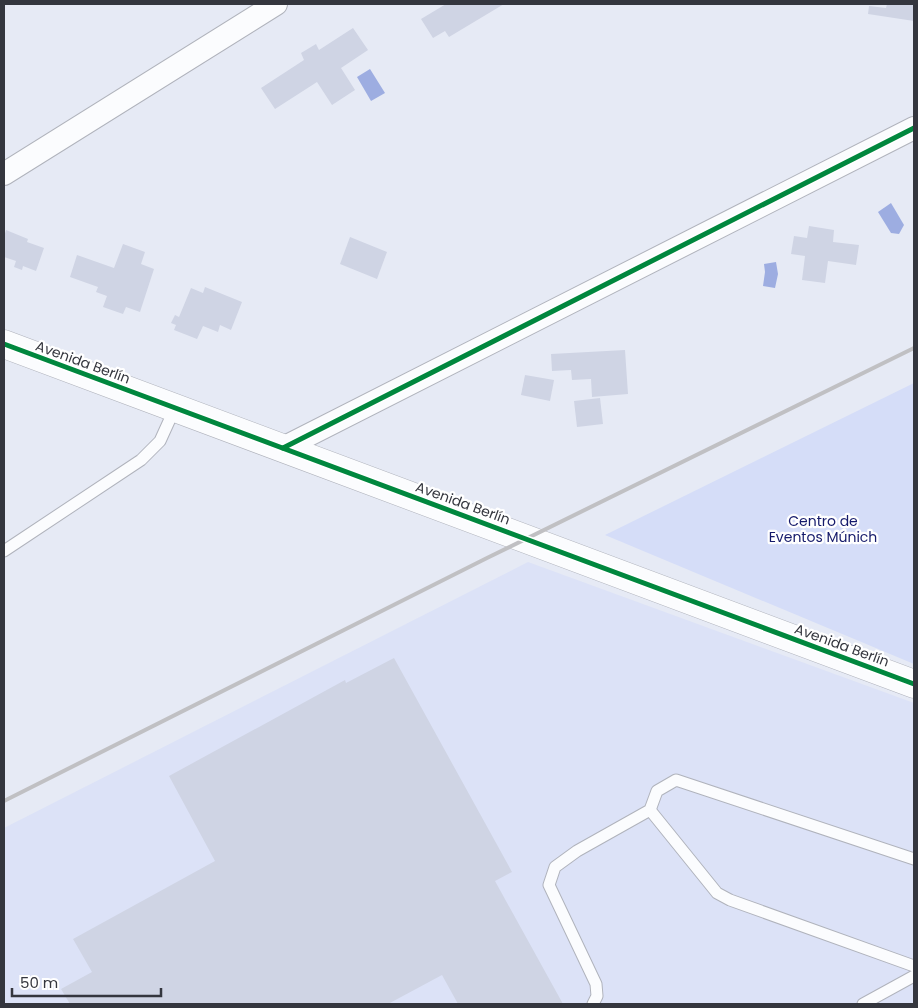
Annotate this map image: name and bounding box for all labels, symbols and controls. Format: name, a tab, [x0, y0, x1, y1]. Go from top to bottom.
street label: Avenida Berlín	[33, 336, 133, 388]
street label: Avenida Berlín	[413, 477, 513, 529]
park label: Centro de Eventos Múnich	[769, 511, 877, 547]
street label: Avenida Berlín	[792, 619, 892, 671]
scale bar	[12, 966, 161, 998]
text: 50 m	[20, 972, 58, 993]

